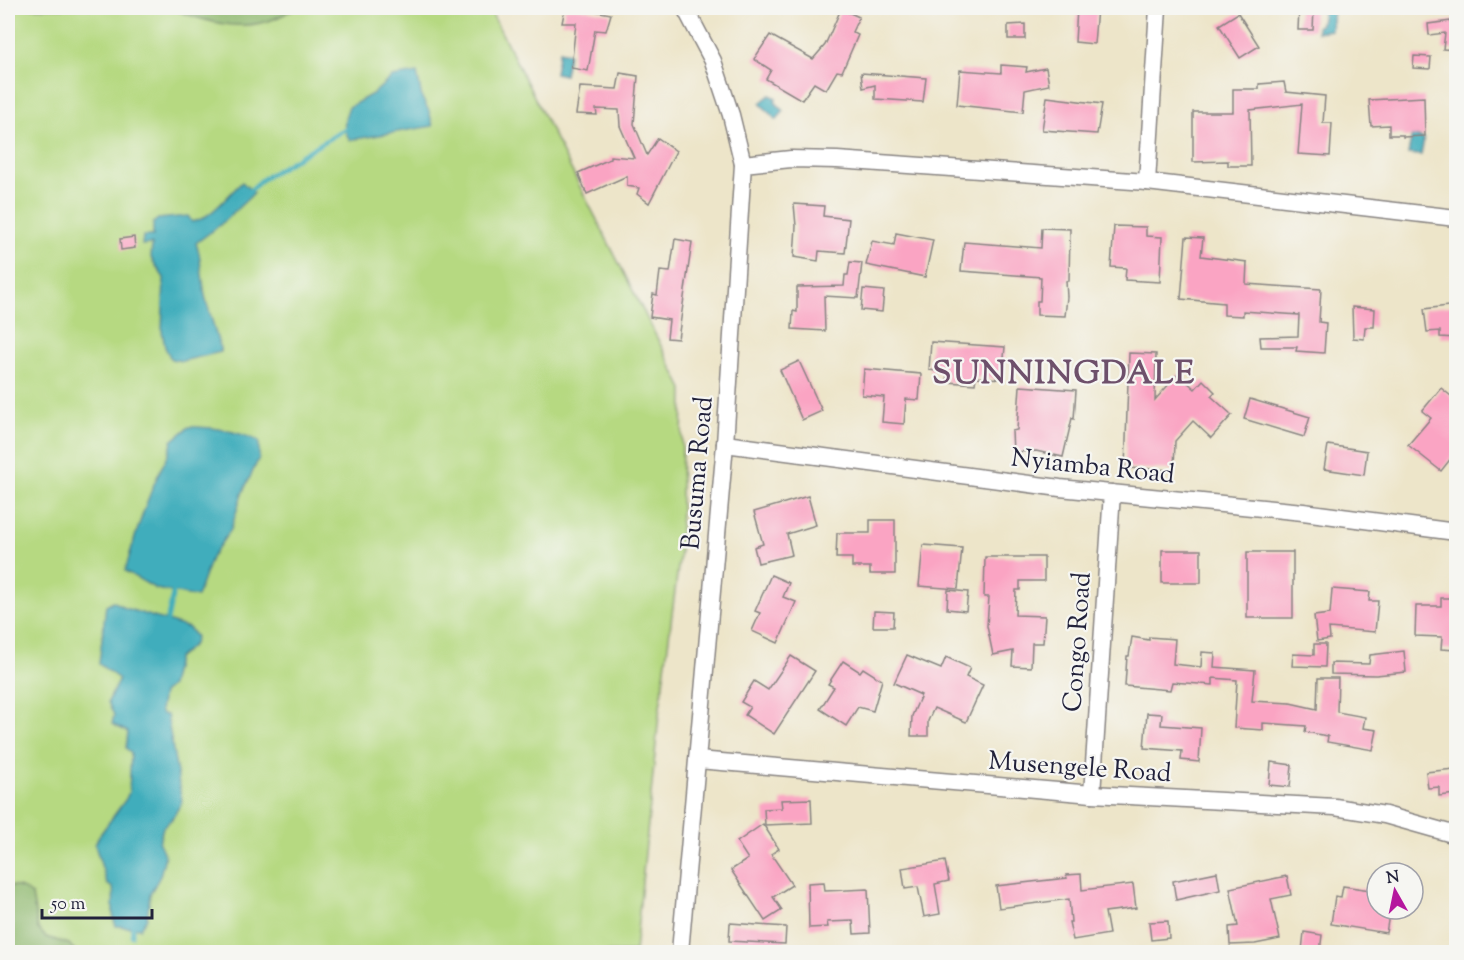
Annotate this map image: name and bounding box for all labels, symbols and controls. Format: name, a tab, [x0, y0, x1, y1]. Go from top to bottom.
district label: SUNNINGDALE	[932, 352, 1196, 398]
street label: Busuma Road	[673, 395, 724, 552]
street label: Nyiamba Road	[1009, 440, 1177, 495]
street label: Congo Road	[1055, 571, 1102, 713]
street label: Musengele Road	[987, 744, 1173, 793]
north arrow	[1365, 861, 1425, 921]
text: N	[1385, 866, 1401, 891]
scale bar	[42, 882, 152, 920]
text: 50 m	[50, 892, 86, 918]

